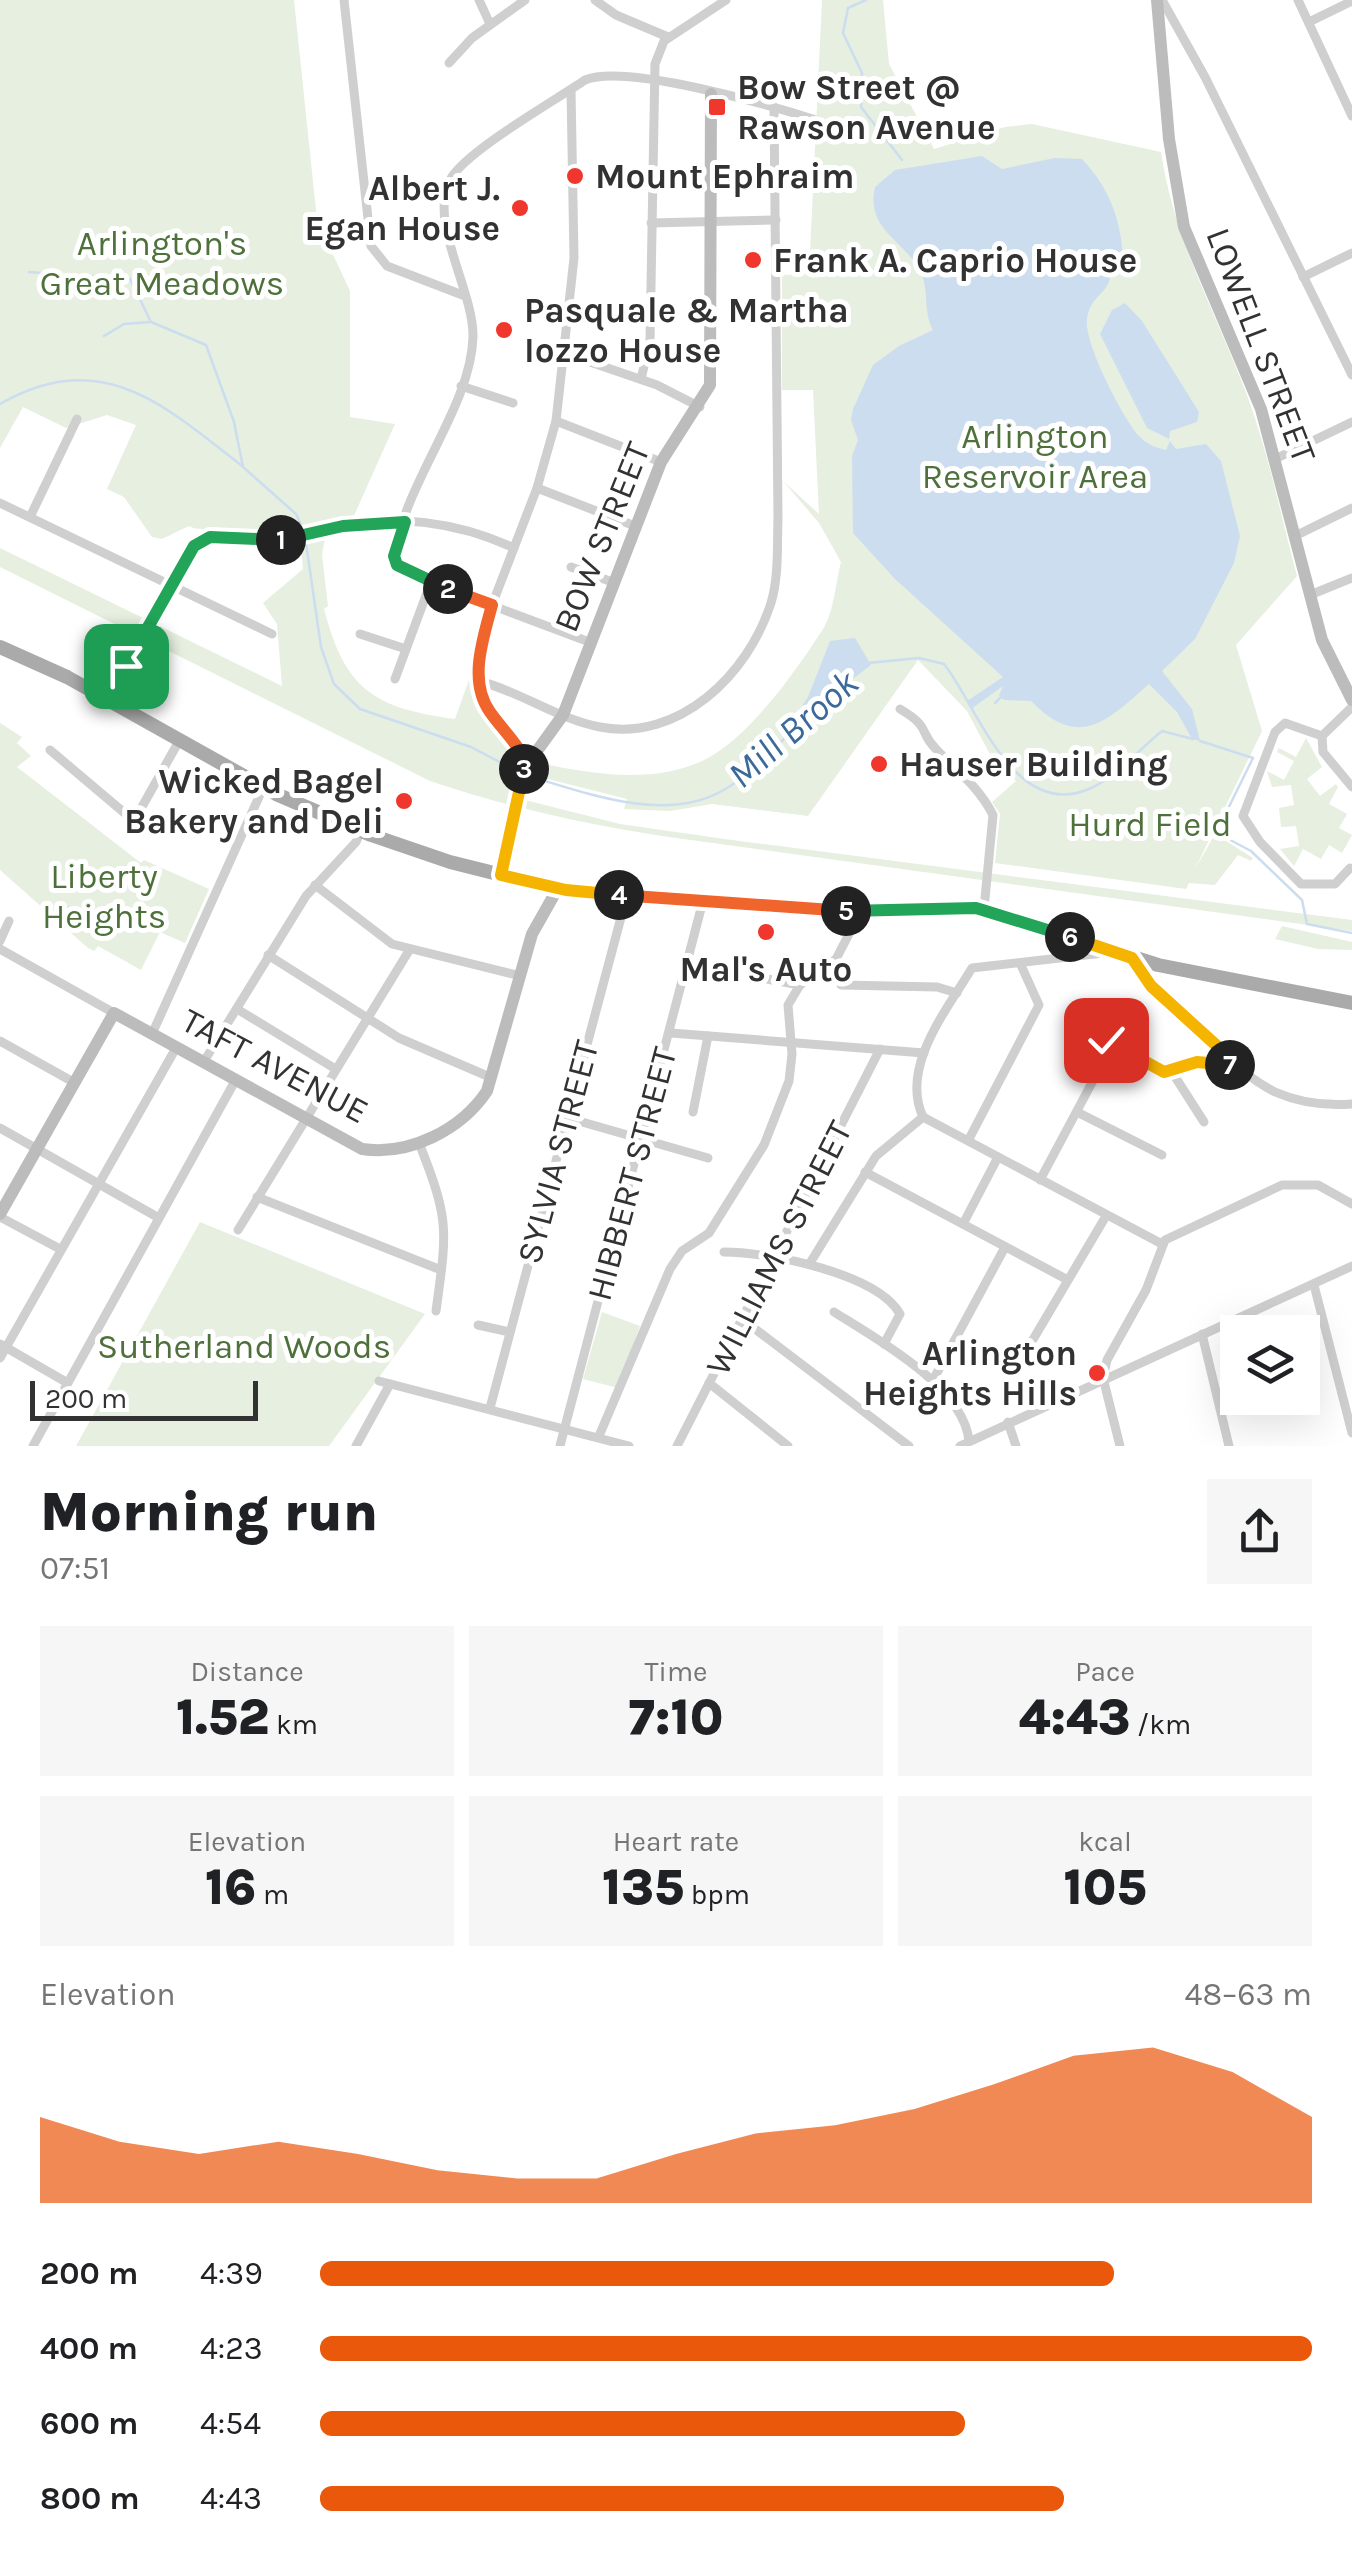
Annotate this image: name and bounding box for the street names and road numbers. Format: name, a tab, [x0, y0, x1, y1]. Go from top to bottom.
street label: LOWELL STREET	[1197, 222, 1325, 469]
street label: BOW STREET	[545, 436, 659, 638]
street label: TAFT AVENUE	[175, 1000, 375, 1132]
street label: SYLVIA STREET	[509, 1036, 608, 1268]
street label: HIBBERT STREET	[578, 1042, 686, 1305]
street label: WILLIAMS STREET	[697, 1114, 861, 1382]

